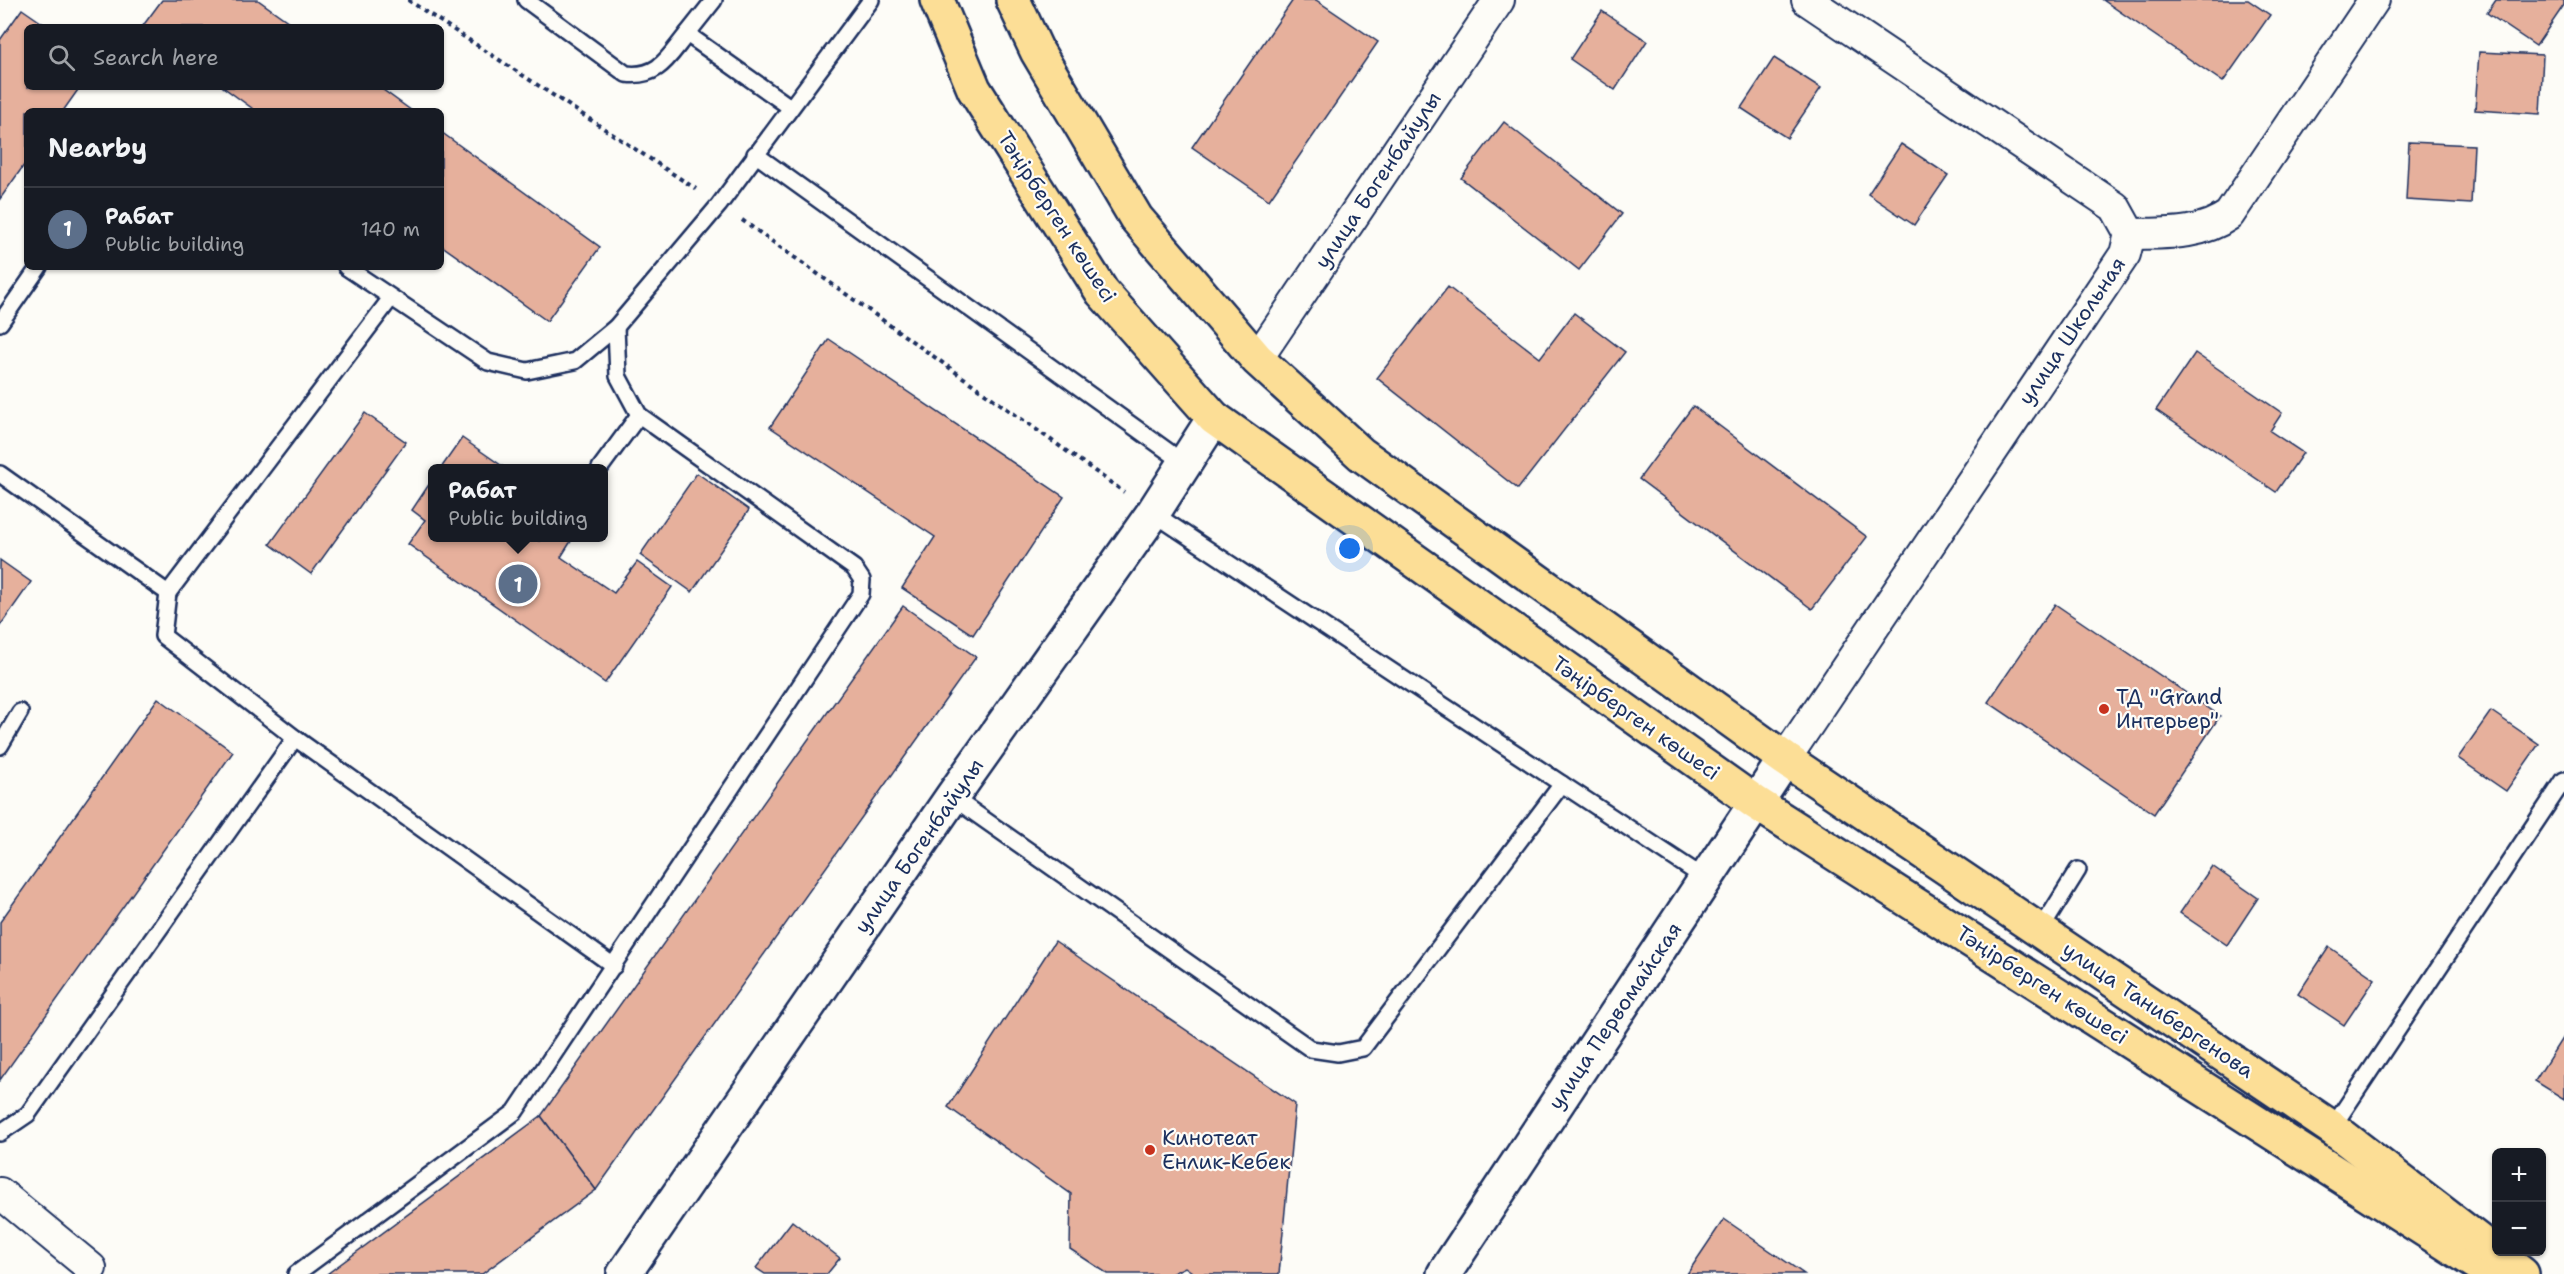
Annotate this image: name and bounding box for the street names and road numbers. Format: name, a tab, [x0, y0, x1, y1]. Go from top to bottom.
street label: улица Богенбайулы	[1308, 86, 1448, 274]
street label: Тәңірберген көшесі	[991, 126, 1123, 308]
street label: улица Школьная	[2012, 252, 2132, 410]
street label: Тәңірберген көшесі	[1546, 649, 1726, 787]
street label: улица Богенбайулы	[848, 753, 990, 939]
street label: улица Первомайская	[1542, 917, 1688, 1115]
street label: Тәңірберген көшесі	[1951, 919, 2133, 1051]
street label: улица Танибергенова	[2057, 935, 2259, 1085]

